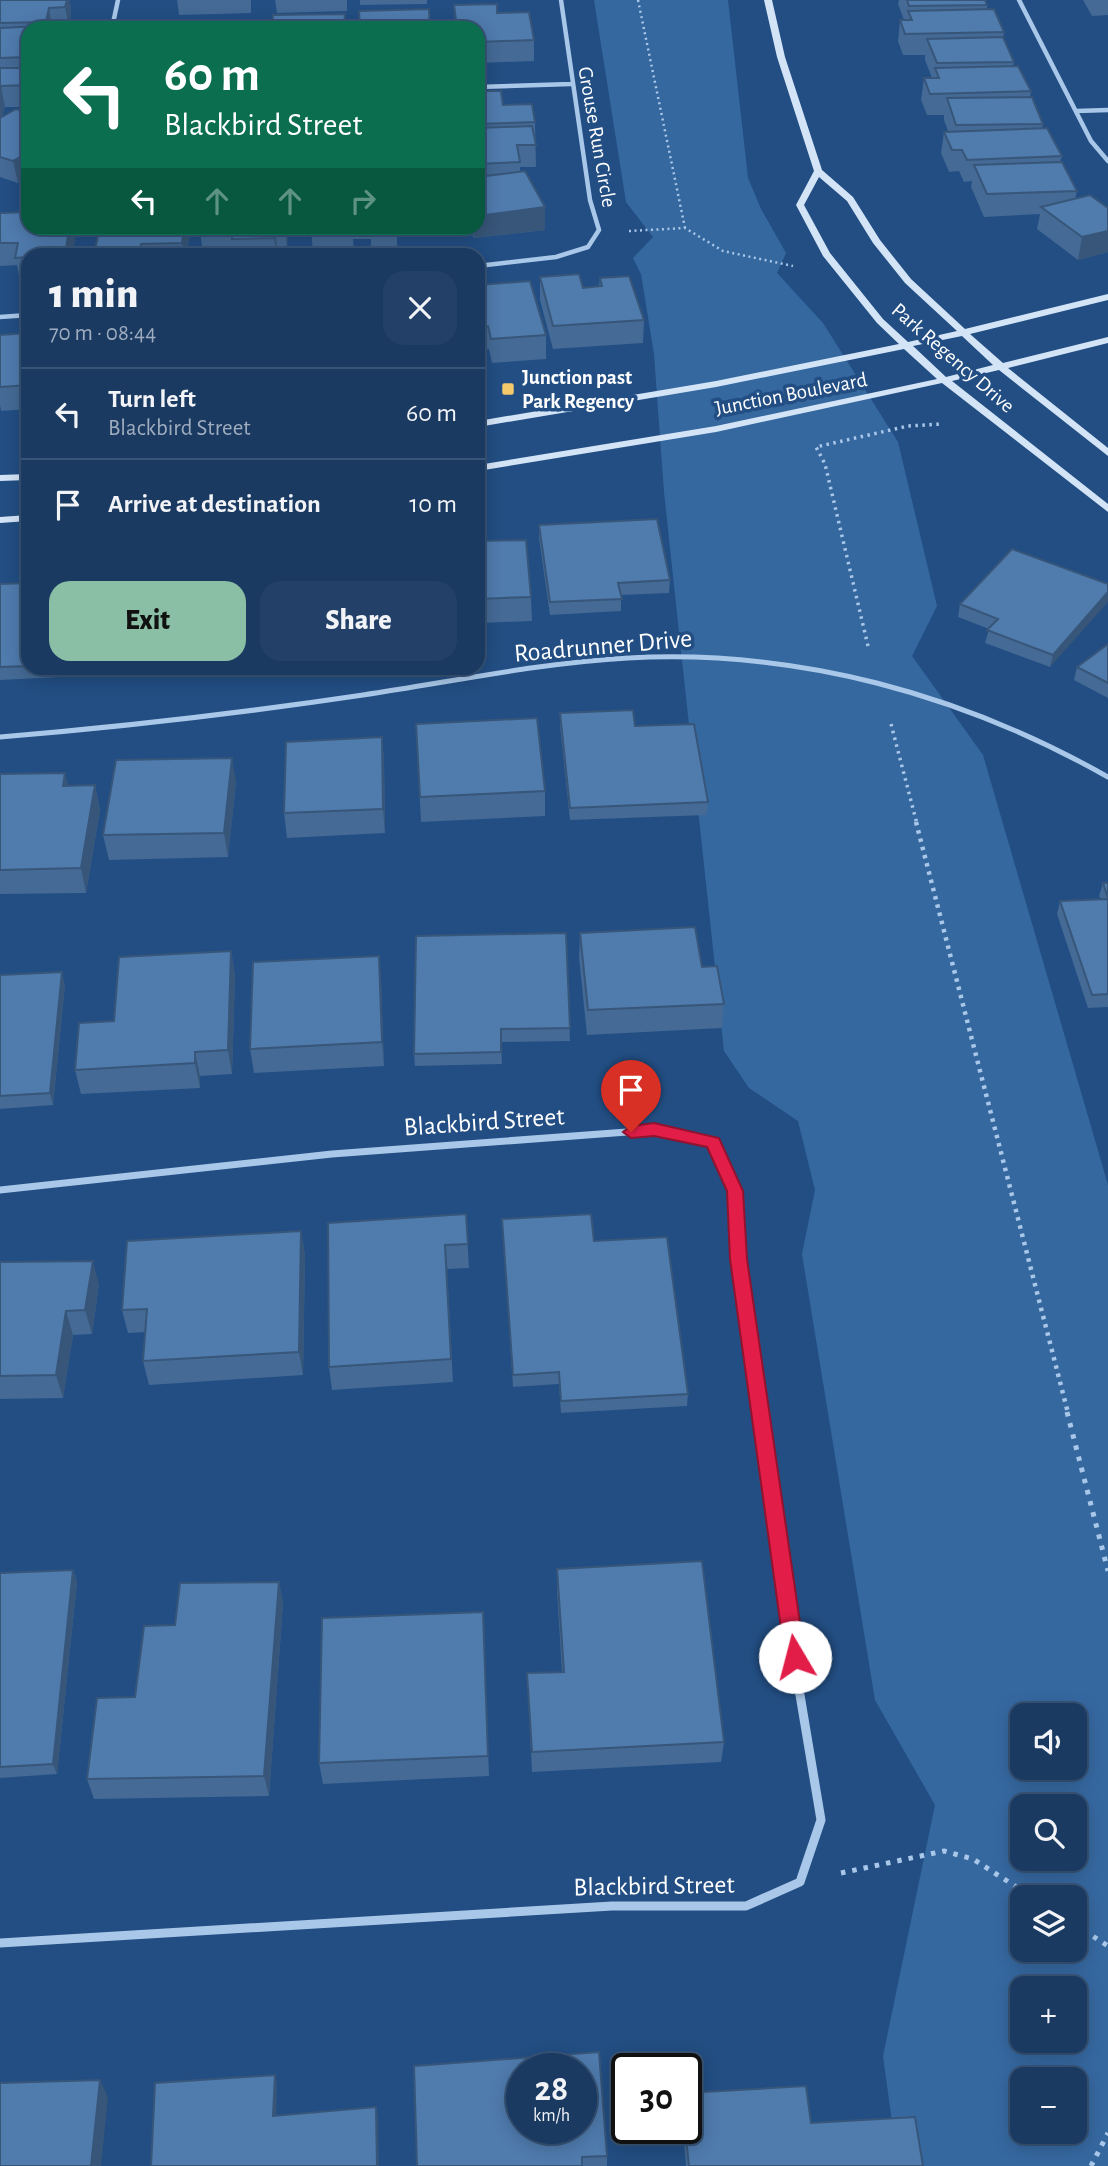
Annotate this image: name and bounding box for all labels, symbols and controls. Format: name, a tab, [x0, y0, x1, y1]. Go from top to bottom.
icon: left	[49, 49, 140, 140]
text: 60 m	[164, 51, 260, 100]
street label: Grouse Run Circle	[574, 65, 620, 209]
text: Blackbird Street	[164, 109, 362, 141]
icon: left	[125, 182, 163, 220]
icon: ahead	[198, 182, 236, 220]
icon: ahead	[271, 182, 309, 220]
icon: right	[344, 182, 382, 220]
button: close	[383, 271, 457, 345]
text: 1 min	[49, 273, 138, 315]
street label: Park Regency Drive	[888, 299, 1018, 417]
text: 70 m · 08:44	[49, 322, 156, 345]
place label: Junction past Park Regency	[522, 367, 635, 412]
street label: Junction Boulevard	[713, 369, 869, 419]
marker: Junction past Park Regency	[500, 381, 516, 397]
text: Turn left	[108, 386, 196, 412]
icon: left	[49, 395, 87, 433]
text: 60 m	[406, 400, 457, 426]
text: Blackbird Street	[108, 417, 251, 440]
icon: arrive	[49, 486, 87, 524]
text: Arrive at destination	[108, 491, 321, 517]
text: 10 m	[409, 491, 457, 517]
button: Exit	[49, 581, 246, 661]
button: Share	[260, 581, 457, 661]
street label: Roadrunner Drive	[513, 625, 693, 667]
pin	[601, 1060, 661, 1132]
icon: arrive	[612, 1071, 650, 1109]
street label: Blackbird Street	[403, 1103, 565, 1141]
position arrow	[758, 1620, 832, 1694]
map controls	[1010, 1703, 1087, 2144]
button: sound	[1010, 1703, 1087, 1780]
button: search	[1010, 1794, 1087, 1871]
street label: Blackbird Street	[573, 1872, 735, 1900]
button: layers	[1010, 1885, 1087, 1962]
button: +	[1010, 1976, 1087, 2053]
speed limit sign: 30	[611, 2053, 702, 2144]
button: −	[1010, 2067, 1087, 2144]
text: 28	[535, 2072, 568, 2107]
text: km/h	[533, 2107, 570, 2125]

